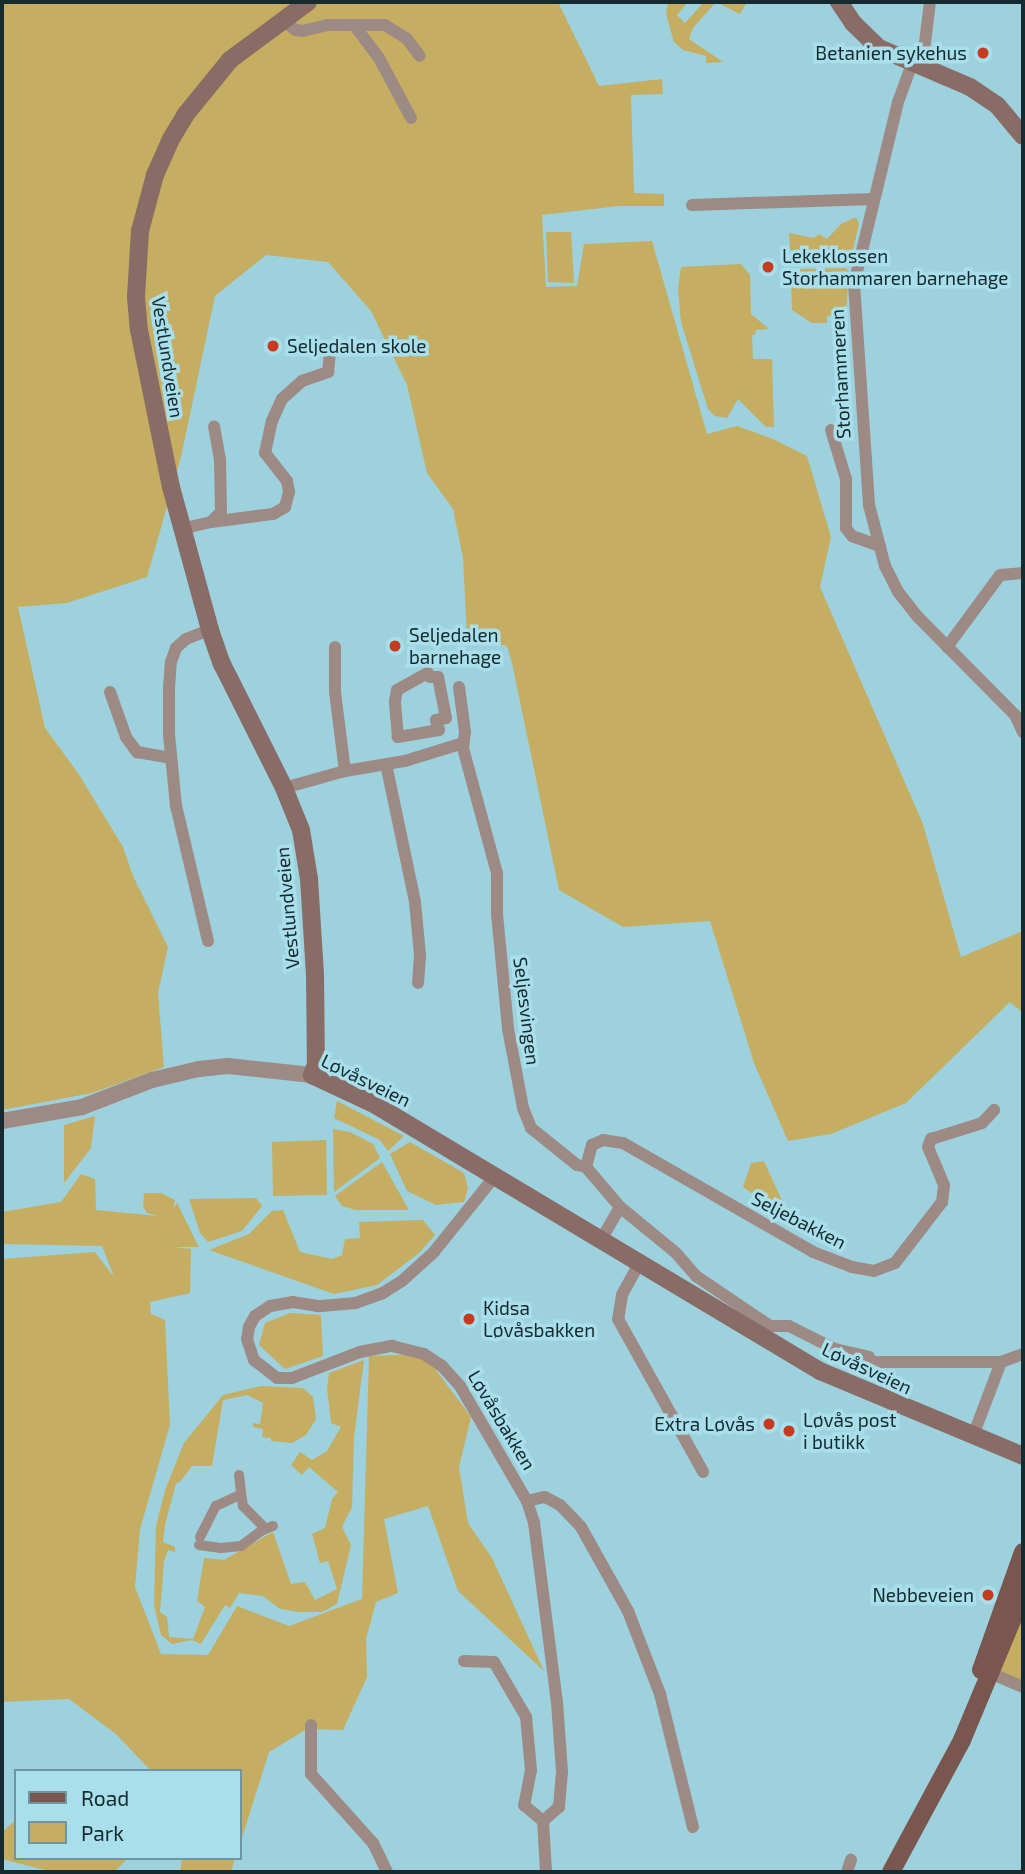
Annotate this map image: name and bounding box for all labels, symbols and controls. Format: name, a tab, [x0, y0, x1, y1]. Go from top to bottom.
place label: Betanien sykehus	[815, 42, 967, 64]
marker: Betanien sykehus	[973, 43, 993, 63]
place label: Lekeklossen Storhammaren barnehage	[782, 245, 1009, 289]
marker: Lekeklossen Storhammaren barnehage	[760, 259, 776, 275]
street label: Vestlundveien	[147, 295, 189, 419]
street label: Storhammeren	[825, 309, 855, 439]
place label: Seljedalen skole	[287, 335, 427, 357]
marker: Seljedalen skole	[265, 338, 281, 354]
place label: Seljedalen barnehage	[409, 624, 501, 668]
marker: Seljedalen barnehage	[387, 638, 403, 654]
street label: Vestlundveien	[270, 846, 304, 970]
street label: Seljesvingen	[509, 956, 545, 1066]
street label: Løvåsveien	[318, 1049, 414, 1111]
street label: Seljebakken	[748, 1186, 850, 1254]
place label: Kidsa Løvåsbakken	[483, 1297, 595, 1341]
marker: Kidsa Løvåsbakken	[461, 1311, 477, 1327]
street label: Løvåsveien	[818, 1337, 916, 1399]
street label: Løvåsbakken	[463, 1366, 541, 1474]
place label: Løvås post i butikk	[803, 1409, 897, 1453]
place label: Extra Løvås	[654, 1413, 755, 1435]
marker: Extra Løvås	[761, 1416, 777, 1432]
marker: Løvås post i butikk	[781, 1423, 797, 1439]
place label: Nebbeveien	[872, 1584, 974, 1606]
marker: Nebbeveien	[980, 1587, 996, 1603]
legend	[14, 1769, 242, 1860]
text: Road	[81, 1785, 129, 1810]
text: Park	[81, 1820, 124, 1845]

